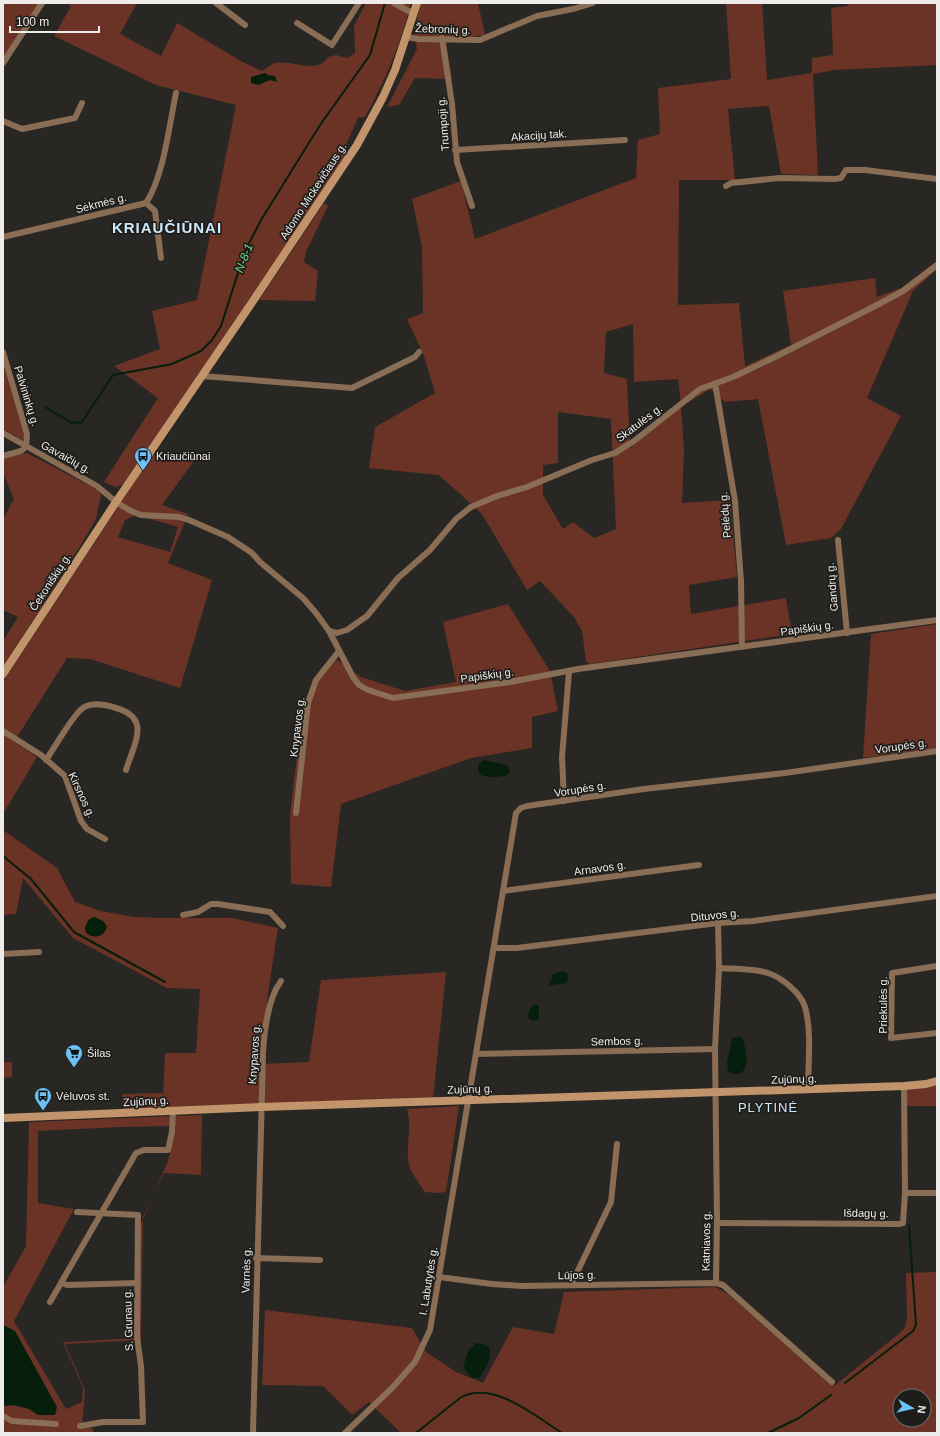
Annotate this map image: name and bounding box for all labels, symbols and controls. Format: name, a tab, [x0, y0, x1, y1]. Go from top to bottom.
scale bar	[10, 8, 99, 34]
text: 100 m	[16, 15, 49, 29]
street label: Žebronių g.	[415, 22, 471, 36]
street label: Trumpoji g.	[435, 96, 451, 152]
street label: Akacijų tak.	[511, 127, 567, 143]
street label: Adomo Mickevičiaus g.	[277, 141, 349, 241]
street label: Sėkmės g.	[74, 191, 128, 215]
district label: KRIAUČIŪNAI	[112, 219, 222, 236]
water label: N-8-1	[232, 241, 256, 275]
street label: Palvininkų g.	[12, 364, 42, 428]
street label: Skatulės g.	[614, 402, 664, 444]
street label: Gavaičių g.	[39, 438, 93, 476]
bus stop icon: Kriaučiūnai	[133, 446, 153, 471]
place label: Kriaučiūnai	[156, 450, 210, 462]
street label: Pelėdų g.	[717, 491, 733, 539]
street label: Čekoniškių g.	[27, 551, 73, 613]
street label: Gandrų g.	[824, 562, 840, 612]
street label: Papiškių g.	[780, 618, 834, 638]
street label: Papiškių g.	[460, 665, 514, 685]
street label: Knypavos g.	[287, 696, 307, 758]
street label: Vorupės g.	[874, 736, 928, 756]
street label: Kirsnos g.	[66, 770, 98, 820]
street label: Vorupės g.	[553, 779, 607, 799]
street label: Arnavos g.	[573, 858, 627, 878]
street label: Dituvos g.	[690, 906, 740, 924]
street label: Priekulės g.	[877, 976, 889, 1034]
street label: Knypavos g.	[246, 1023, 262, 1085]
street label: Sembos g.	[591, 1035, 643, 1047]
supermarket icon: Šilas	[64, 1043, 84, 1068]
place label: Šilas	[87, 1047, 111, 1059]
street label: Zujūnų g.	[771, 1072, 817, 1086]
street label: Zujūnų g.	[447, 1082, 493, 1096]
bus stop icon: Vėluvos st.	[33, 1086, 53, 1111]
place label: Vėluvos st.	[56, 1090, 110, 1102]
street label: Zujūnų g.	[123, 1094, 169, 1108]
district label: PLYTINĖ	[738, 1100, 798, 1115]
street label: Išdagų g.	[843, 1207, 889, 1219]
street label: Katniavos g.	[699, 1211, 713, 1271]
street label: I. Labutytės g.	[417, 1246, 439, 1316]
street label: Varnės g.	[239, 1247, 253, 1293]
street label: Lūjos g.	[558, 1269, 596, 1281]
street label: S. Grunau g.	[121, 1289, 135, 1351]
north arrow	[892, 1388, 932, 1428]
text: N	[915, 1405, 928, 1414]

